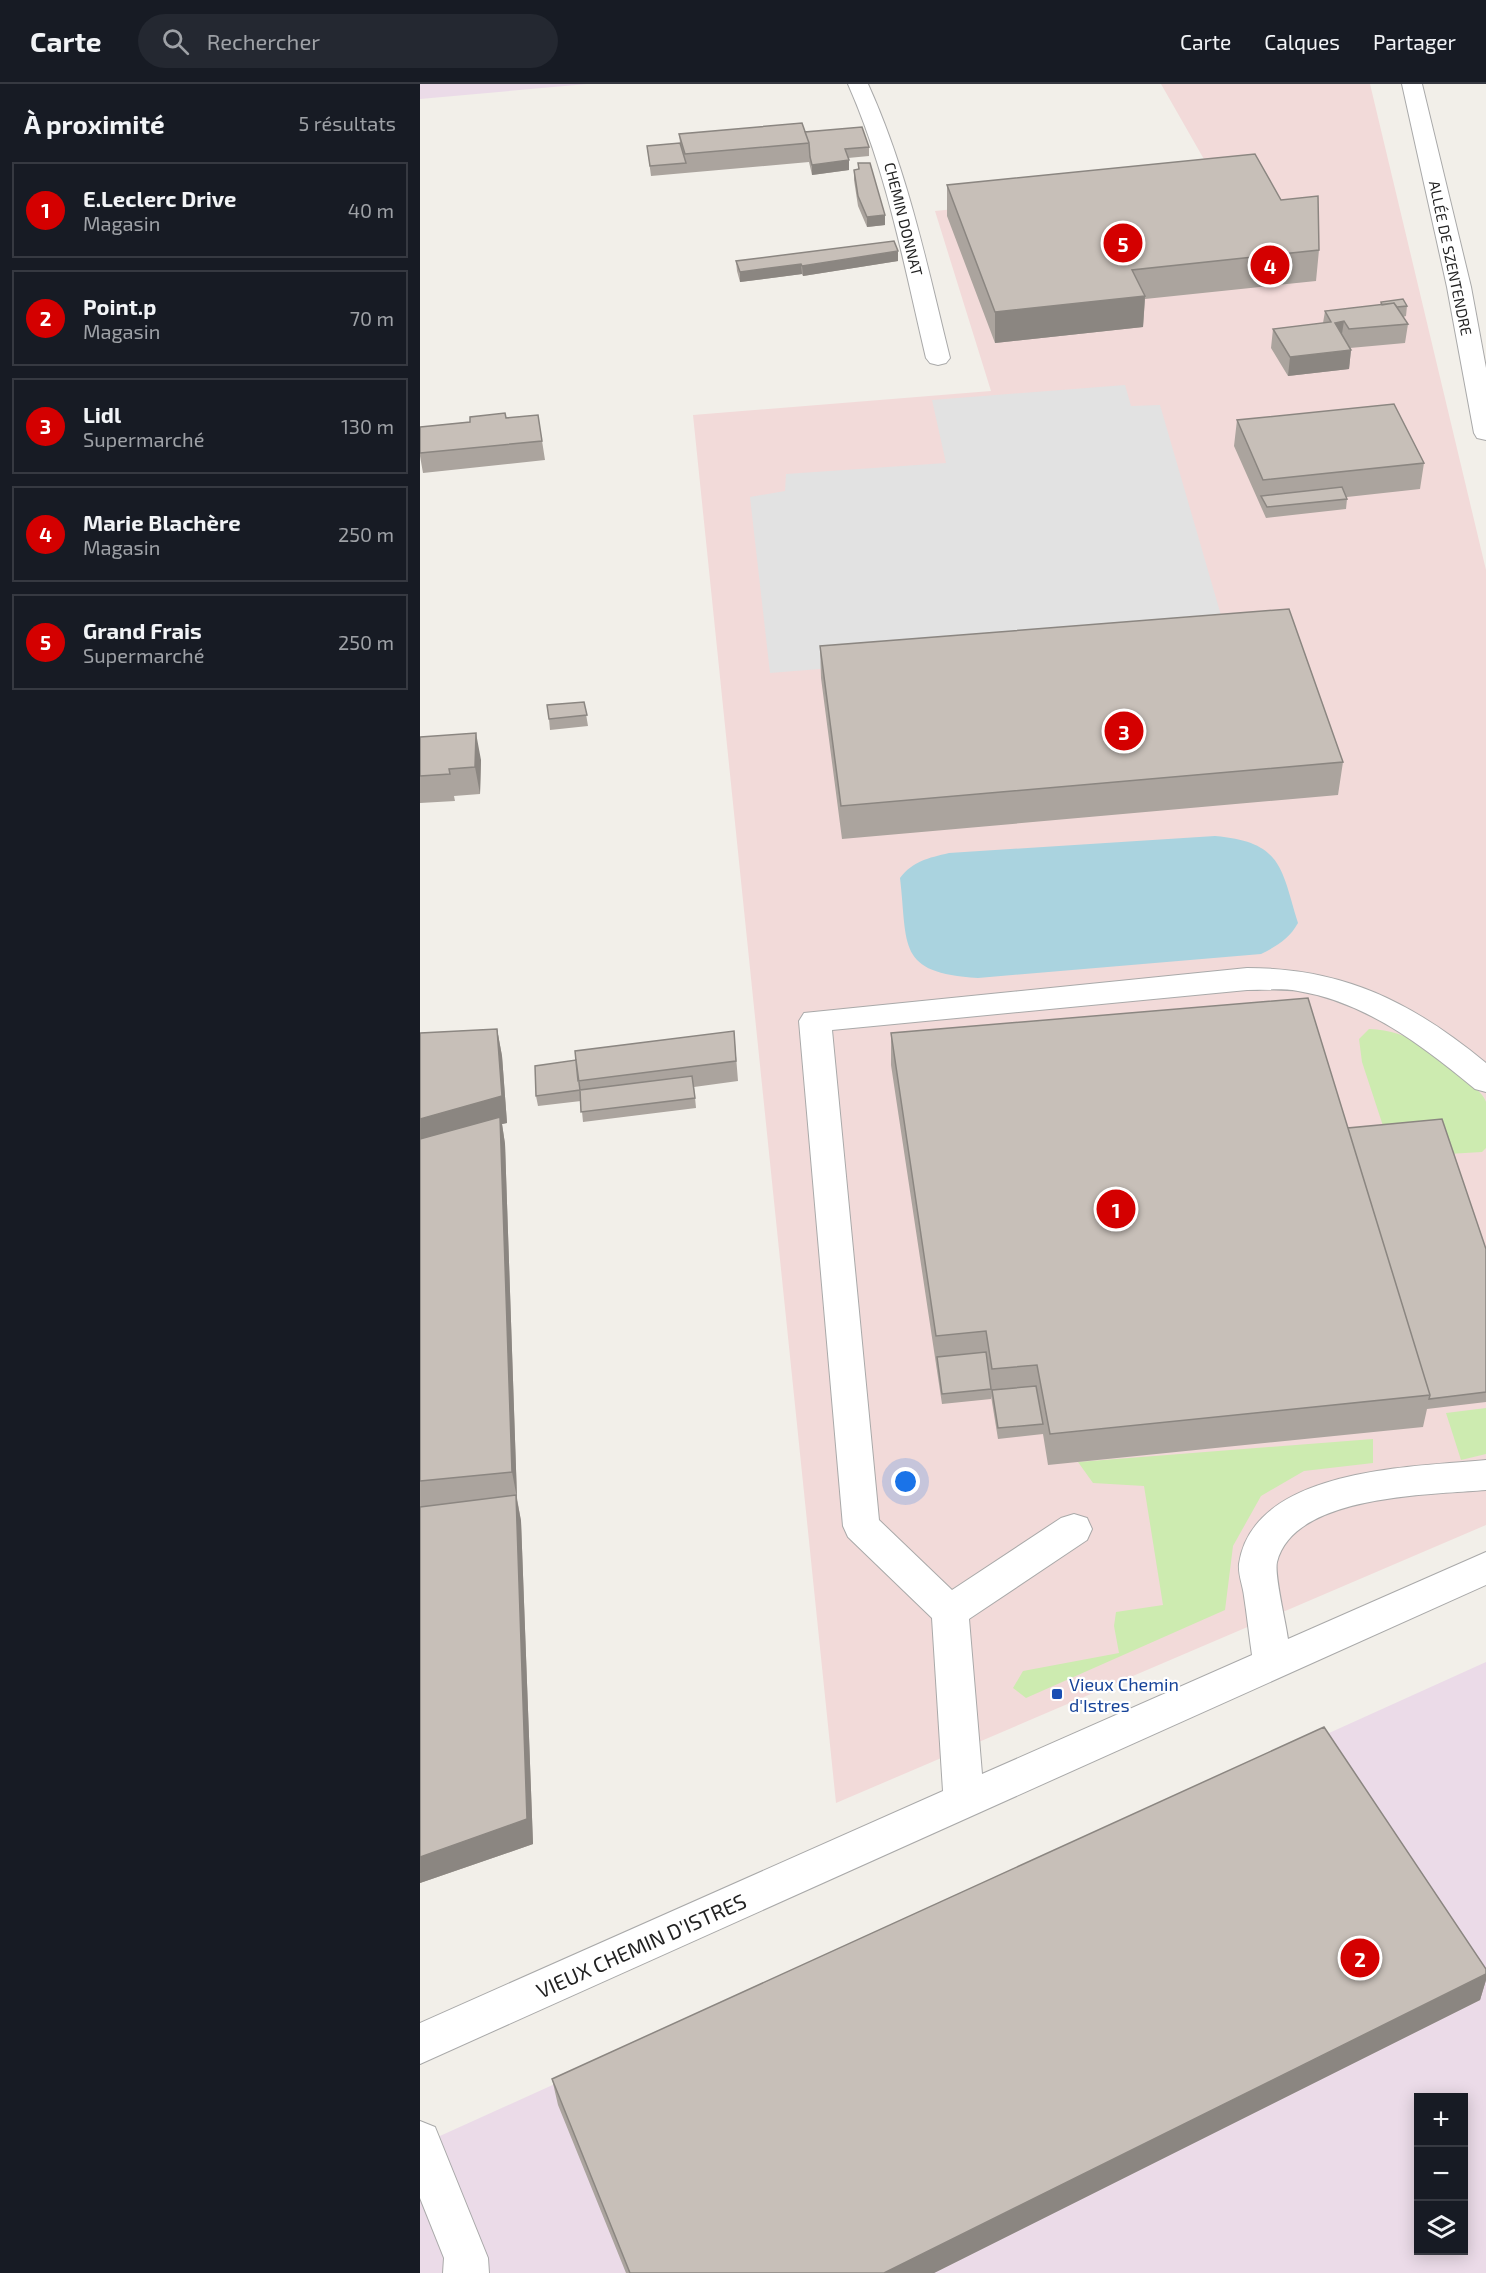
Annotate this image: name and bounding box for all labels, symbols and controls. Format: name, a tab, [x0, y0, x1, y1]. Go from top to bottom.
search box	[138, 14, 558, 68]
text: Carte	[30, 24, 102, 58]
icon: search	[159, 25, 192, 58]
text: Rechercher	[207, 28, 320, 54]
text: Carte	[1180, 29, 1231, 54]
text: Calques	[1264, 29, 1340, 54]
text: Partager	[1373, 29, 1456, 54]
text: À proximité	[24, 108, 165, 139]
text: 5 résultats	[299, 111, 396, 135]
street label: CHEMIN DONNAT	[881, 160, 927, 278]
street label: ALLÉE DE SZENTENDRE	[1426, 179, 1476, 337]
text: E.Leclerc Drive	[83, 185, 236, 211]
text: 1	[41, 198, 50, 222]
text: 40 m	[348, 198, 394, 222]
text: Magasin	[83, 211, 160, 235]
pin: 5	[1104, 220, 1142, 266]
pin: 4	[1250, 242, 1290, 288]
text: Point.p	[83, 293, 156, 319]
text: 2	[40, 306, 51, 330]
text: 70 m	[350, 306, 394, 330]
text: Magasin	[83, 319, 160, 343]
text: Lidl	[83, 401, 121, 427]
text: 3	[40, 414, 51, 438]
text: 130 m	[341, 414, 394, 438]
text: Supermarché	[83, 427, 204, 451]
text: Marie Blachère	[83, 509, 241, 535]
text: 4	[39, 522, 52, 546]
text: 250 m	[338, 522, 394, 546]
text: Magasin	[83, 535, 160, 559]
text: Grand Frais	[83, 617, 202, 643]
text: 5	[40, 630, 51, 654]
text: 250 m	[338, 630, 394, 654]
text: Supermarché	[83, 643, 204, 667]
pin: 3	[1104, 708, 1144, 754]
pin: 1	[1096, 1186, 1136, 1232]
your location	[891, 1467, 920, 1496]
place label: Vieux Chemin d'Istres	[1069, 1673, 1179, 1716]
marker: Vieux Chemin d'Istres	[1050, 1687, 1064, 1701]
street label: VIEUX CHEMIN D'ISTRES	[532, 1887, 750, 2003]
pin: 2	[1340, 1936, 1380, 1980]
map controls	[1414, 2093, 1468, 2255]
button: +	[1414, 2093, 1468, 2147]
button: −	[1414, 2147, 1468, 2201]
button: layers	[1414, 2201, 1468, 2255]

